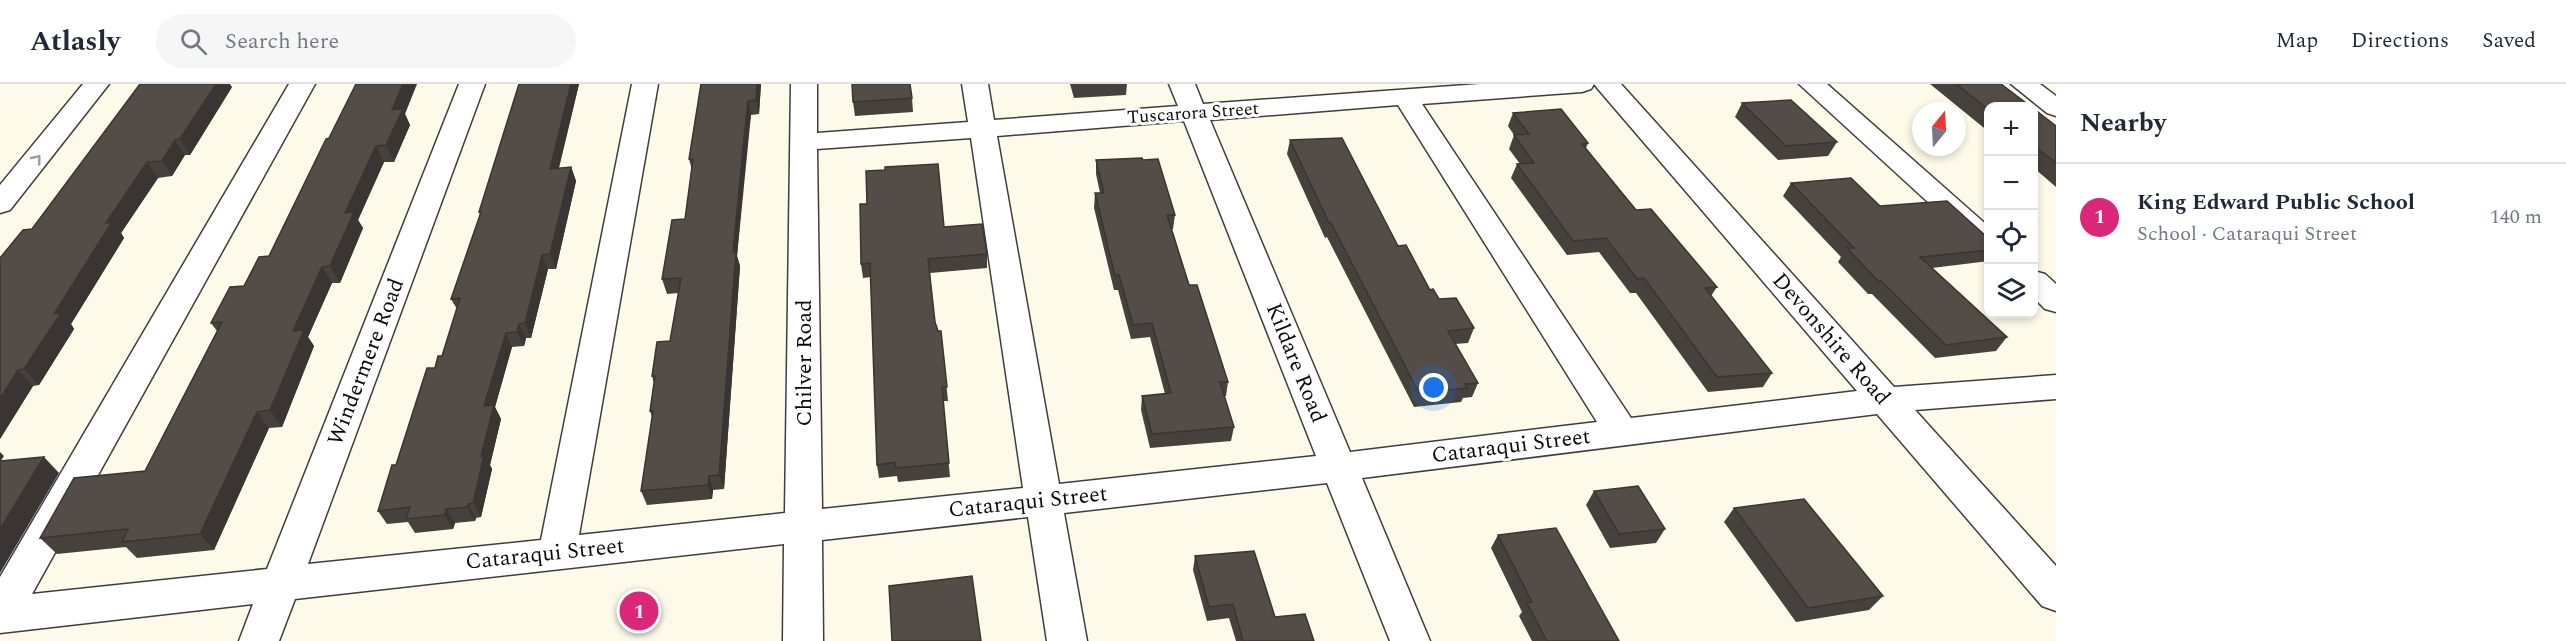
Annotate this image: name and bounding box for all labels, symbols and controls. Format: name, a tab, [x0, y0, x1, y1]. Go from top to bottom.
search box	[156, 14, 576, 68]
text: Atlasly	[30, 20, 120, 63]
icon: search	[177, 25, 210, 58]
text: Search here	[225, 25, 339, 58]
text: Map	[2276, 25, 2318, 57]
text: Directions	[2351, 25, 2449, 57]
text: Saved	[2482, 25, 2536, 57]
street label: Tuscarora Street	[1126, 95, 1260, 131]
north arrow	[1912, 102, 1966, 156]
map controls	[1984, 102, 2038, 318]
button: +	[1984, 102, 2038, 156]
text: Nearby	[2080, 103, 2166, 143]
one-way arrow	[29, 155, 40, 166]
button: −	[1984, 156, 2038, 210]
text: King Edward Public School	[2137, 186, 2415, 219]
text: 1	[2094, 202, 2105, 232]
text: 140 m	[2490, 202, 2542, 232]
button: locate	[1984, 210, 2038, 264]
text: School · Cataraqui Street	[2137, 219, 2357, 249]
button: layers	[1984, 264, 2038, 318]
street label: Devonshire Road	[1764, 265, 1898, 413]
street label: Windermere Road	[319, 274, 413, 450]
street label: Kildare Road	[1257, 298, 1335, 428]
street label: Chilver Road	[788, 299, 821, 427]
your location	[1419, 373, 1448, 402]
street label: Cataraqui Street	[1430, 420, 1592, 472]
street label: Cataraqui Street	[947, 477, 1109, 527]
street label: Cataraqui Street	[464, 529, 626, 579]
pin: 1	[620, 588, 658, 634]

